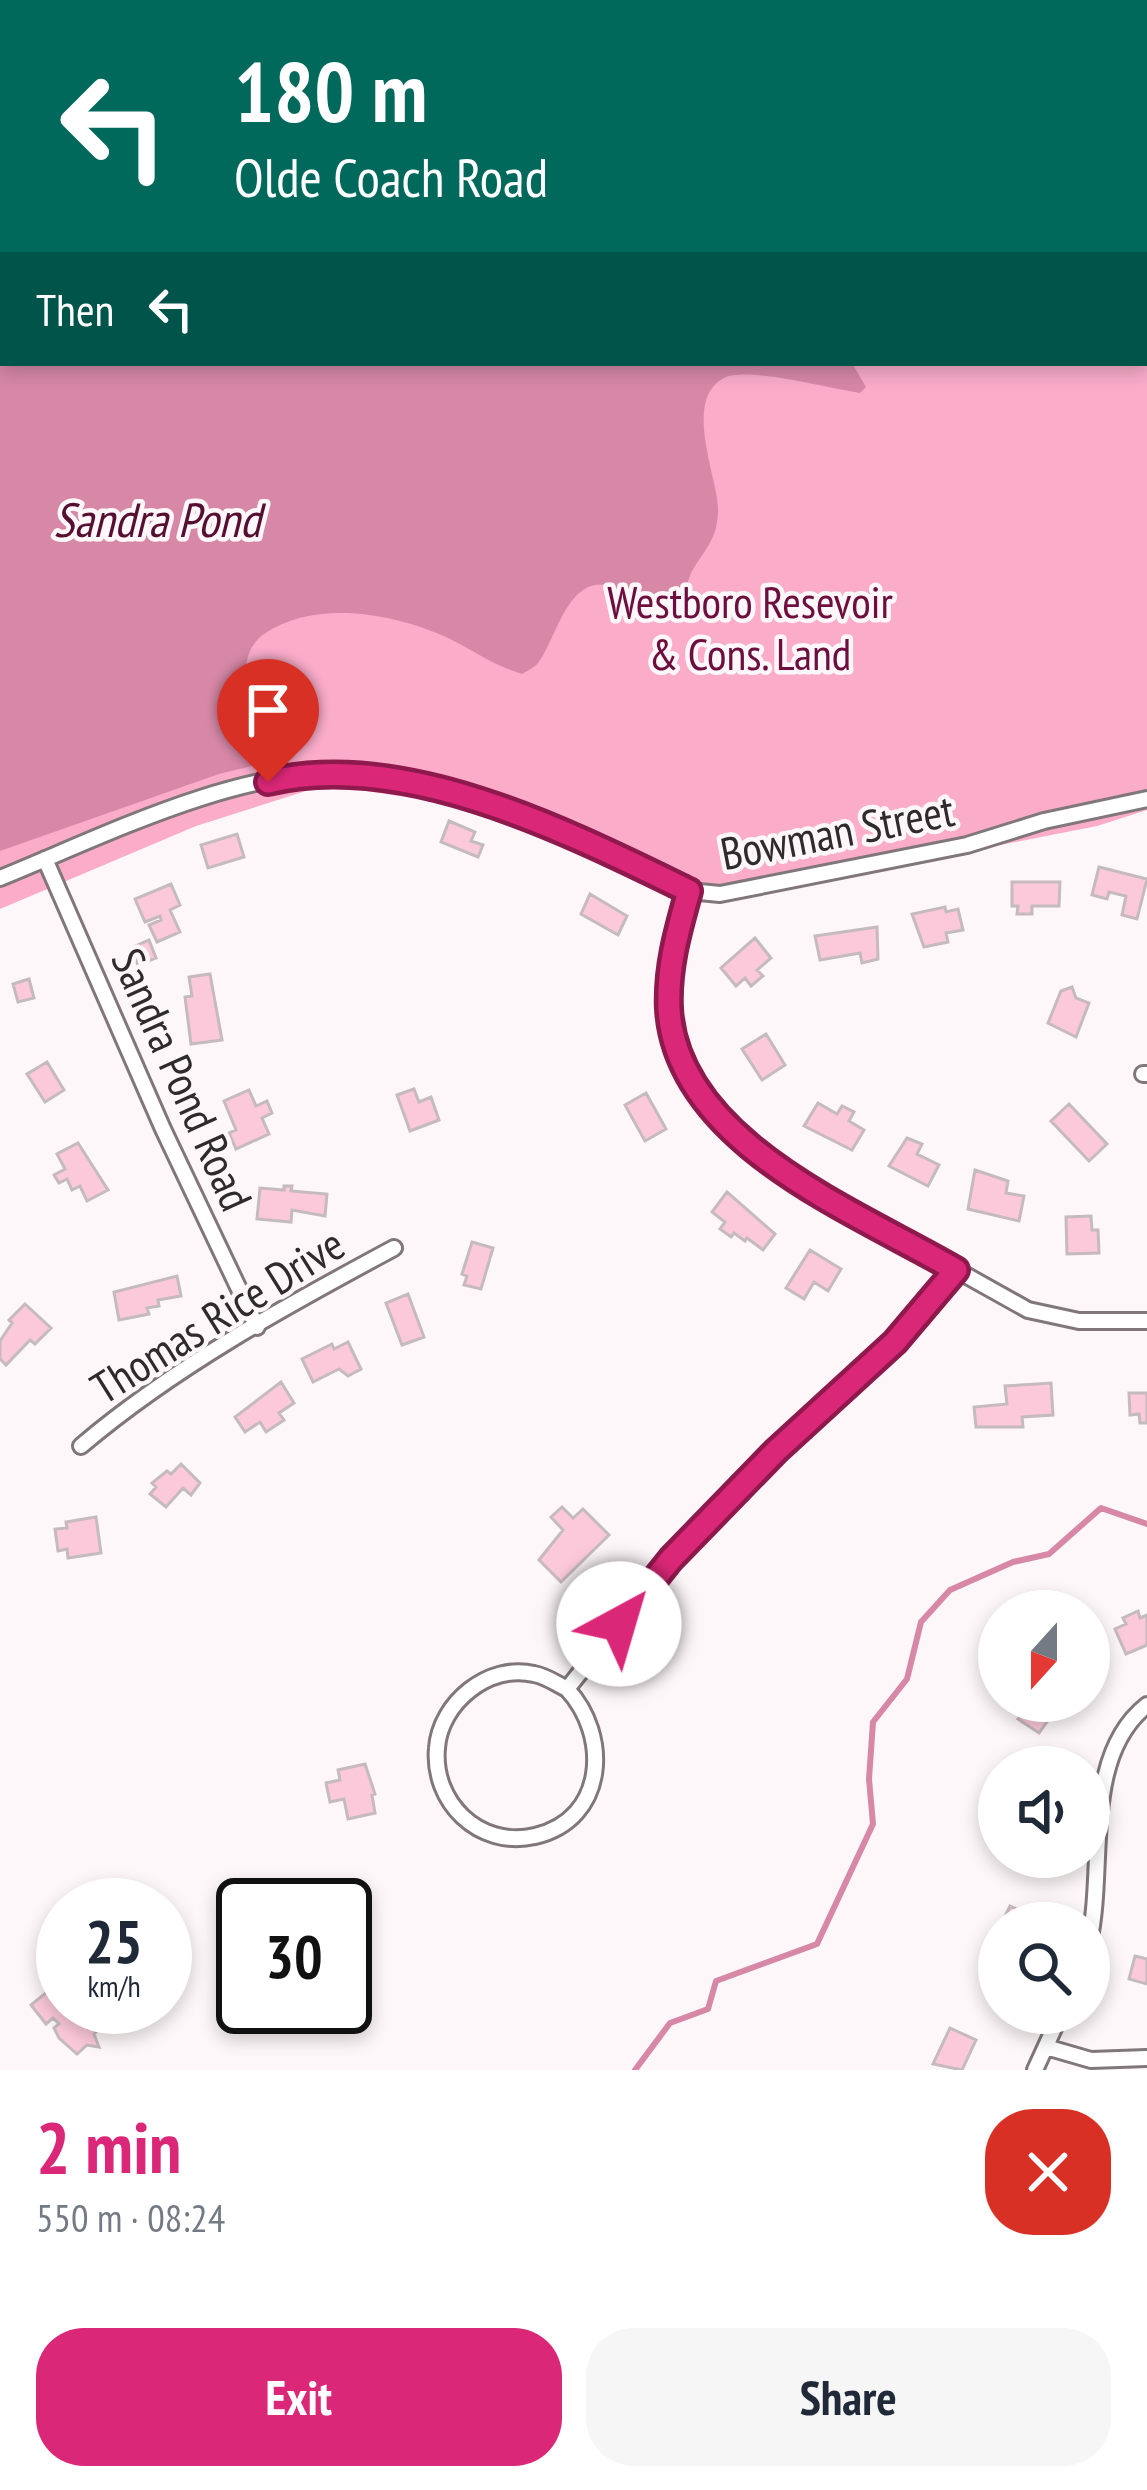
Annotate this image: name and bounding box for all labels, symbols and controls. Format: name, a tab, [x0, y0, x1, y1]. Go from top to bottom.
text: 180 m	[234, 36, 427, 145]
icon: left	[36, 48, 192, 204]
text: Olde Coach Road	[234, 142, 548, 212]
icon: left	[138, 276, 204, 342]
text: Then	[36, 280, 114, 338]
water label: Sandra Pond	[54, 488, 267, 550]
park label: Westboro Resevoir & Cons. Land	[607, 572, 893, 682]
pin	[217, 659, 319, 782]
icon: arrive	[235, 677, 301, 743]
street label: Bowman Street	[715, 780, 959, 882]
street label: Sandra Pond Road	[99, 939, 267, 1219]
street label: Thomas Rice Drive	[80, 1214, 354, 1416]
position arrow	[556, 1561, 682, 1687]
north arrow	[978, 1590, 1110, 1722]
map controls	[978, 1590, 1110, 2034]
button: sound	[978, 1746, 1110, 1878]
speed limit sign: 30	[216, 1878, 372, 2034]
text: 25	[85, 1902, 143, 1980]
button: search	[978, 1902, 1110, 2034]
text: km/h	[87, 1966, 141, 2005]
text: 2 min	[36, 2100, 181, 2193]
button: close	[985, 2109, 1111, 2235]
text: 550 m · 08:24	[36, 2192, 225, 2243]
button: Exit	[36, 2328, 562, 2466]
button: Share	[586, 2328, 1111, 2466]

